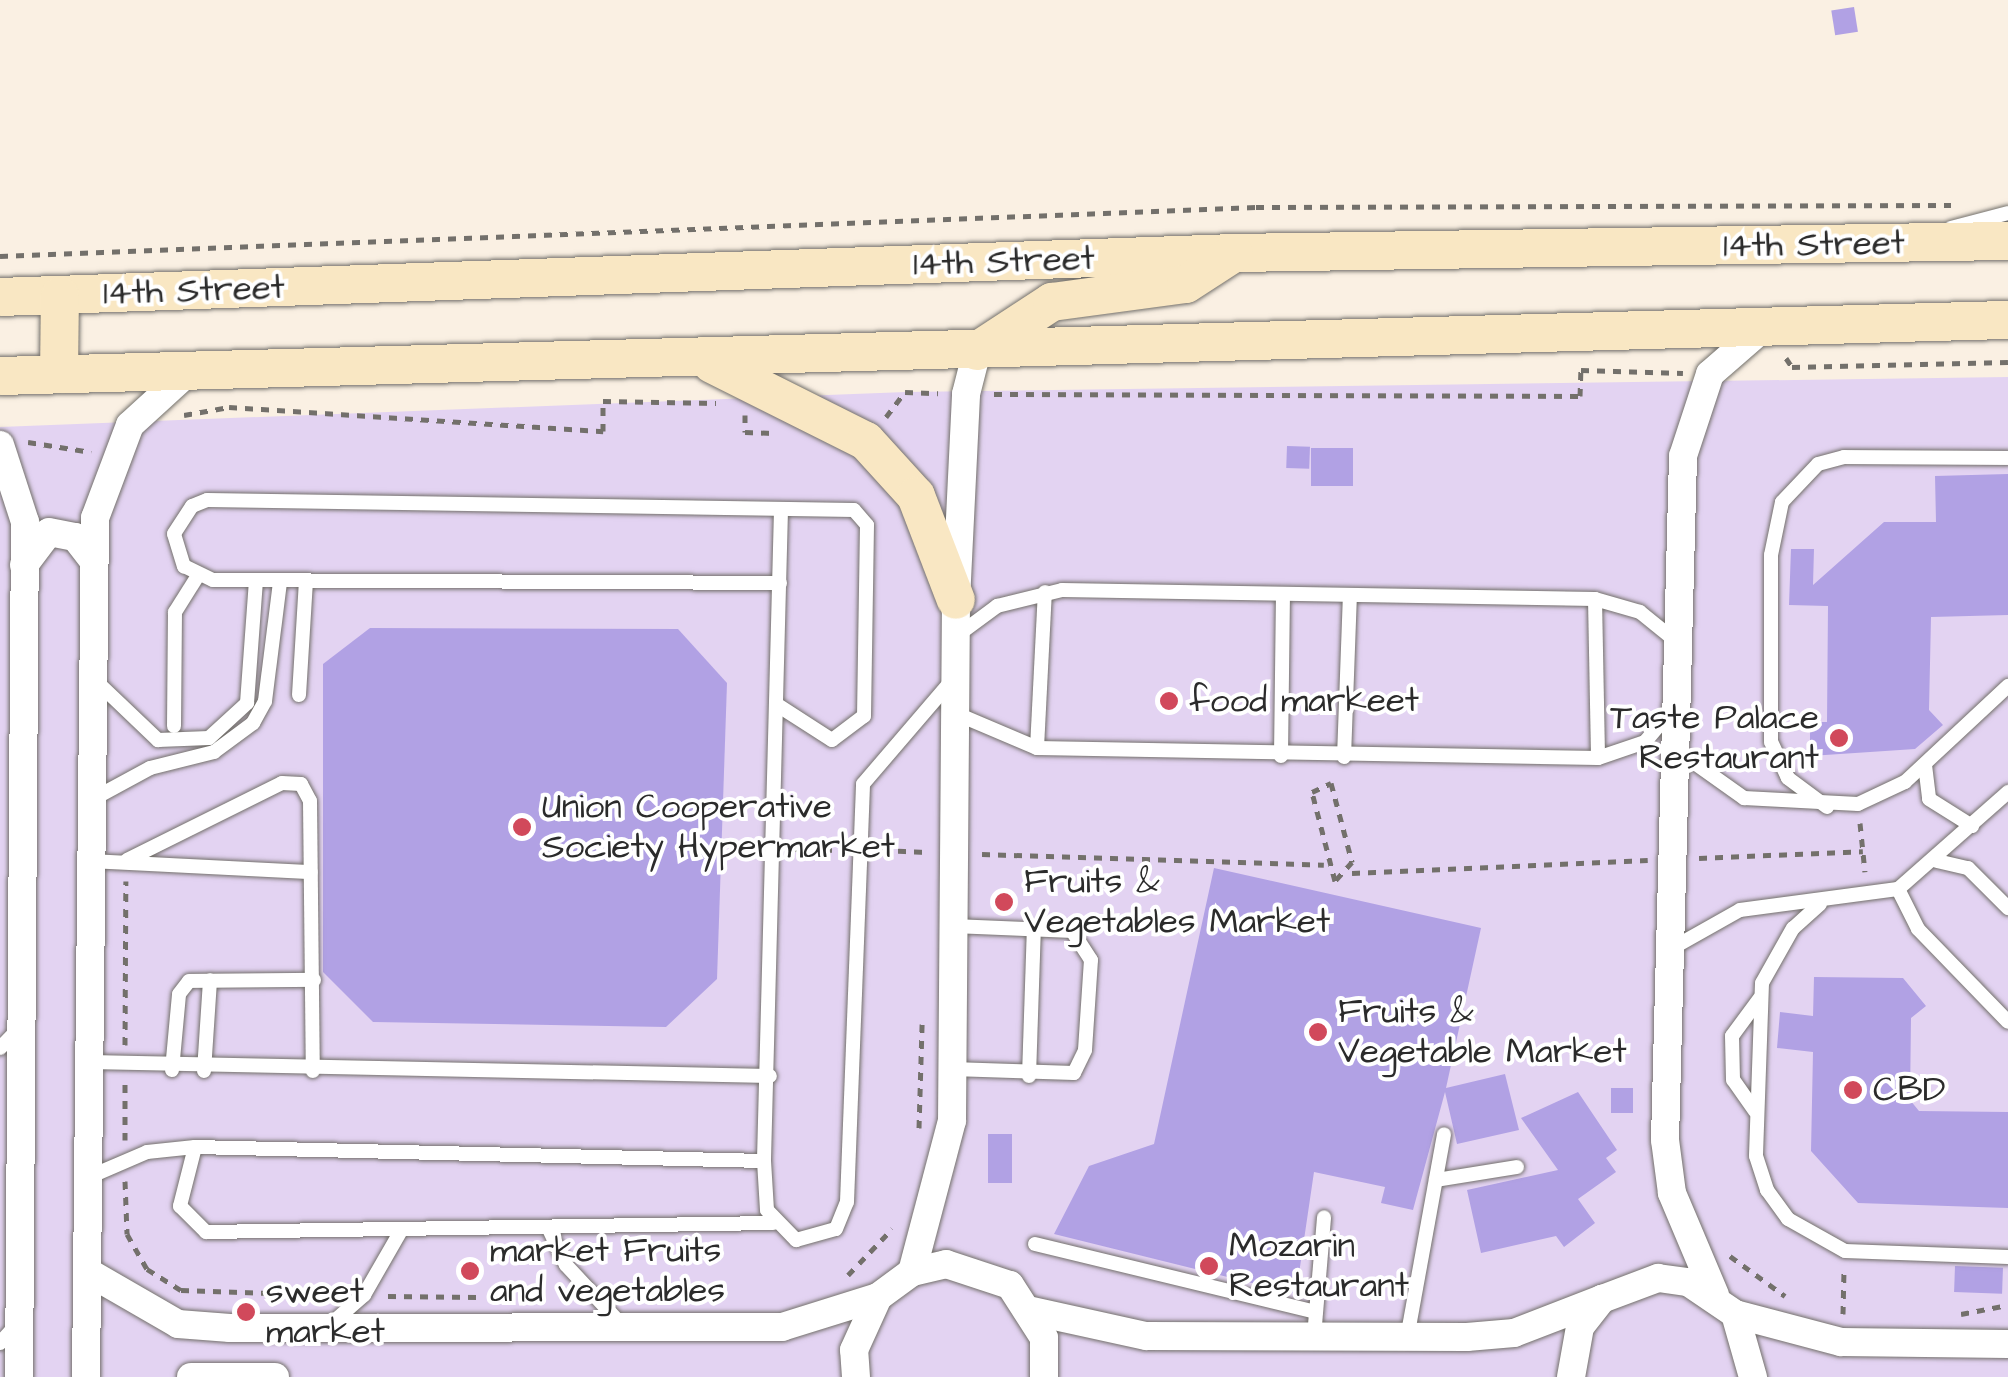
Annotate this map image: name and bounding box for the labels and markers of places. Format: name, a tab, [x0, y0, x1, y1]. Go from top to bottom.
place label: food markeet	[1189, 680, 1419, 722]
marker: food markeet	[1158, 690, 1180, 712]
place label: Taste Palace Restaurant	[1610, 697, 1819, 779]
marker: Taste Palace Restaurant	[1828, 727, 1850, 749]
place label: Union Cooperative Society Hypermarket	[542, 786, 895, 868]
marker: Union Cooperative Society Hypermarket	[511, 816, 533, 838]
place label: Fruits & Vegetables Market	[1024, 861, 1330, 943]
marker: Fruits & Vegetables Market	[993, 891, 1015, 913]
place label: Fruits & Vegetable Market	[1338, 991, 1627, 1073]
marker: Fruits & Vegetable Market	[1307, 1021, 1329, 1043]
place label: CBD	[1873, 1069, 1945, 1111]
marker: CBD	[1842, 1079, 1864, 1101]
place label: Mozarin Restaurant	[1229, 1225, 1409, 1307]
place label: market Fruits and vegetables	[490, 1230, 725, 1312]
marker: Mozarin Restaurant	[1198, 1255, 1220, 1277]
marker: market Fruits and vegetables	[459, 1260, 481, 1282]
place label: sweet market	[266, 1271, 385, 1353]
marker: sweet market	[235, 1301, 257, 1323]

